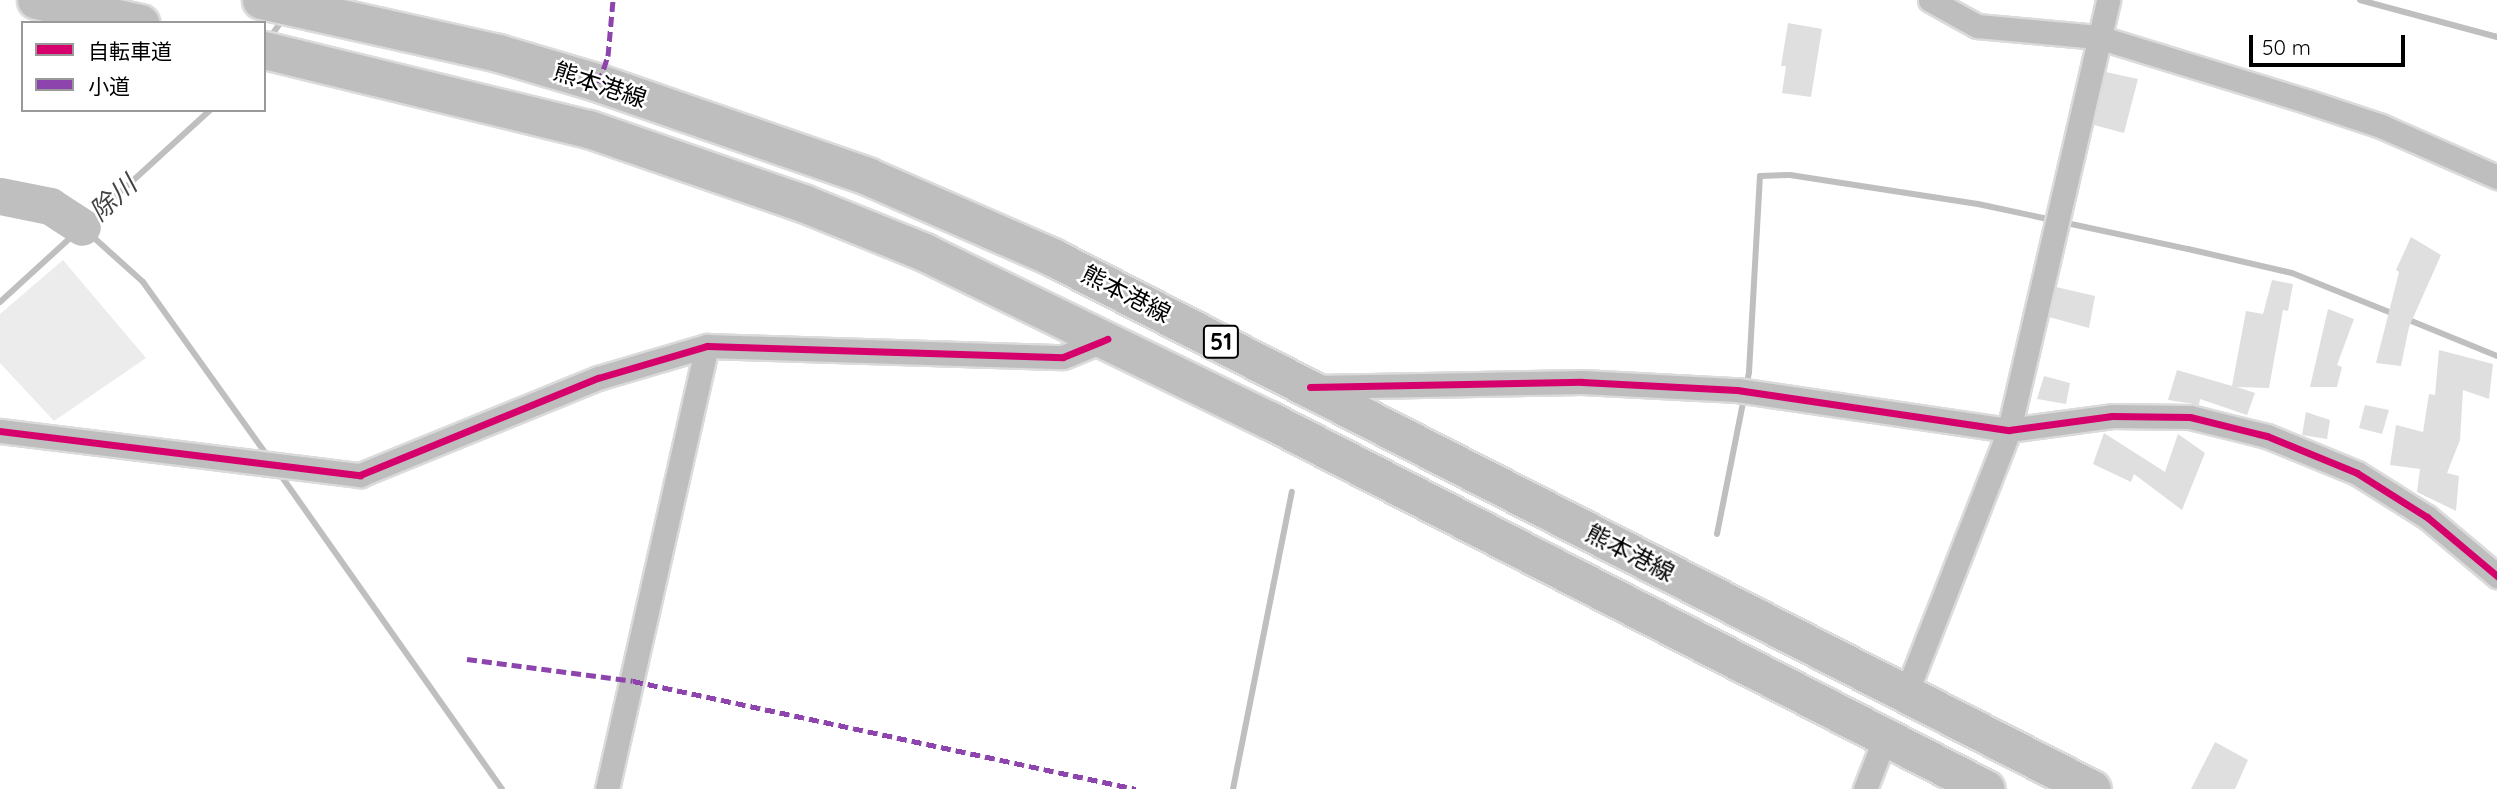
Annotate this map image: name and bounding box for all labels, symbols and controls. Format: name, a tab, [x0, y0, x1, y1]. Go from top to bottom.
legend	[21, 21, 266, 112]
scale bar	[2252, 21, 2408, 65]
text: 50 m	[2262, 34, 2311, 60]
text: 自転車道	[88, 38, 172, 64]
street label: 熊本港線	[550, 56, 650, 114]
text: 小道	[88, 73, 130, 99]
water label: 除川	[83, 169, 143, 227]
street label: 熊本港線	[1077, 259, 1175, 329]
road number: 51	[1202, 322, 1240, 362]
street label: 熊本港線	[1581, 518, 1679, 588]

